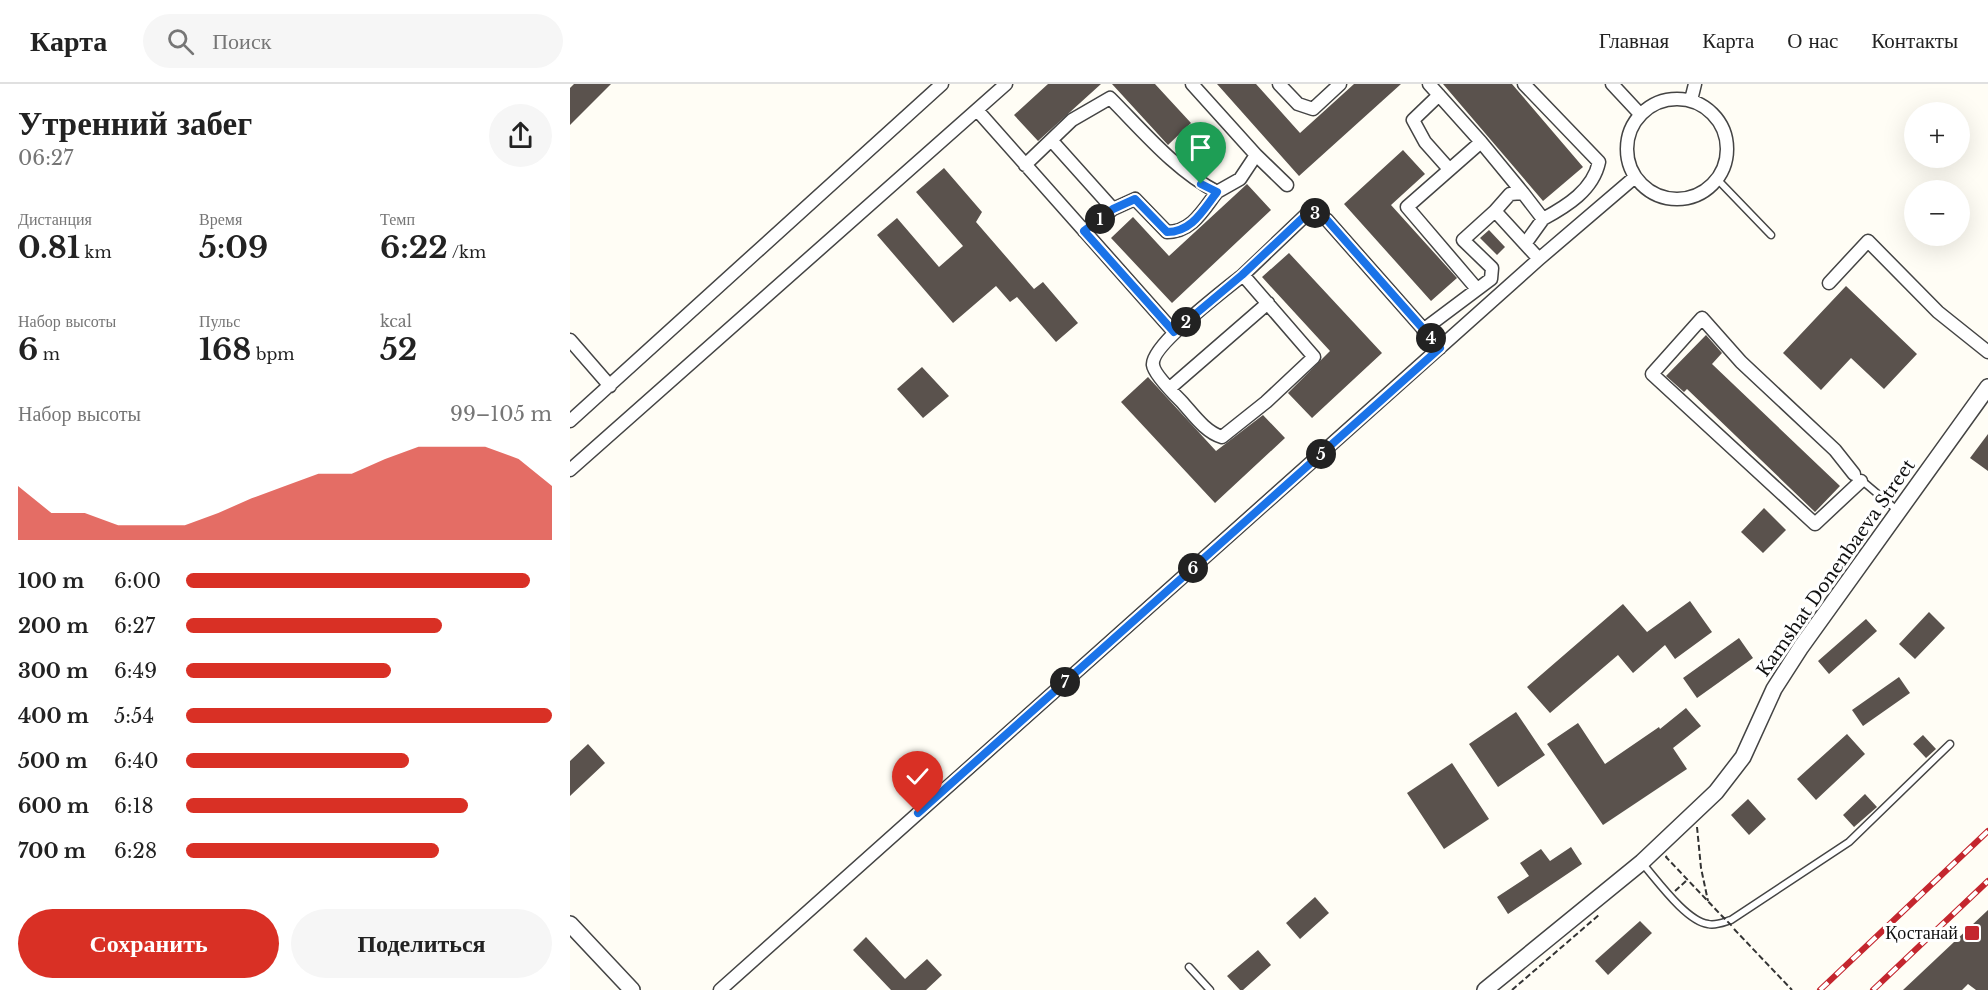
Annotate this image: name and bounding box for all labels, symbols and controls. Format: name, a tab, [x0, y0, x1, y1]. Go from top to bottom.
search box	[143, 14, 563, 68]
text: Карта	[30, 24, 107, 59]
icon: search	[164, 25, 197, 58]
text: Поиск	[212, 28, 271, 55]
text: Главная	[1599, 28, 1669, 54]
text: Карта	[1702, 28, 1754, 54]
text: О нас	[1787, 28, 1838, 54]
text: Контакты	[1871, 28, 1958, 54]
map controls	[1904, 102, 1970, 246]
button: +	[1904, 102, 1970, 168]
text: Утренний забег	[18, 103, 252, 144]
button: share	[489, 104, 552, 167]
pin	[1175, 122, 1226, 184]
icon: arrive	[1184, 131, 1217, 164]
text: 06:27	[18, 146, 73, 170]
button: −	[1904, 180, 1970, 246]
pin: 3	[1300, 198, 1330, 228]
text: 3	[1310, 203, 1320, 223]
pin: 1	[1085, 204, 1115, 234]
text: Дистанция	[18, 209, 92, 229]
text: Время	[199, 209, 242, 229]
text: Темп	[380, 209, 415, 229]
text: 1	[1097, 209, 1103, 229]
text: 0.81	[18, 229, 80, 266]
text: 5:09	[199, 229, 268, 266]
text: 6:22	[380, 229, 448, 266]
text: km	[80, 242, 112, 262]
text: /km	[448, 242, 486, 262]
pin: 2	[1171, 307, 1201, 337]
text: Набор высоты	[18, 311, 116, 331]
text: Пульс	[199, 311, 240, 331]
text: kcal	[380, 311, 412, 331]
text: 2	[1181, 312, 1191, 332]
pin: 4	[1416, 323, 1446, 353]
text: 4	[1426, 328, 1436, 348]
text: 6	[18, 331, 38, 368]
text: 168	[199, 331, 251, 368]
text: 52	[380, 331, 417, 368]
text: m	[38, 344, 60, 364]
text: bpm	[251, 344, 294, 364]
text: Набор высоты	[18, 402, 141, 426]
text: 99–105 m	[450, 402, 552, 426]
pin: 5	[1306, 439, 1336, 469]
text: 5	[1316, 444, 1326, 464]
street label: Kamshat Donenbaeva Street	[1752, 455, 1920, 681]
pin: 6	[1178, 553, 1208, 583]
text: 6	[1188, 558, 1198, 578]
text: 100 m	[18, 569, 84, 593]
text: 6:00	[114, 569, 161, 593]
text: 200 m	[18, 614, 89, 638]
text: 6:27	[114, 614, 155, 638]
text: 300 m	[18, 659, 88, 683]
text: 6:49	[114, 659, 157, 683]
pin: 7	[1050, 667, 1080, 697]
text: 7	[1061, 672, 1069, 692]
text: 400 m	[18, 704, 89, 728]
text: 5:54	[114, 704, 154, 728]
text: 500 m	[18, 749, 88, 773]
text: 6:40	[114, 749, 159, 773]
pin	[892, 751, 943, 813]
icon: check	[901, 760, 934, 793]
text: 600 m	[18, 794, 89, 818]
text: 6:18	[114, 794, 154, 818]
text: 700 m	[18, 839, 86, 863]
text: 6:28	[114, 839, 157, 863]
button: Сохранить	[18, 909, 279, 978]
button: Поделиться	[291, 909, 552, 978]
place label: Қостанай	[1885, 922, 1958, 944]
marker: Қостанай	[1963, 924, 1981, 942]

